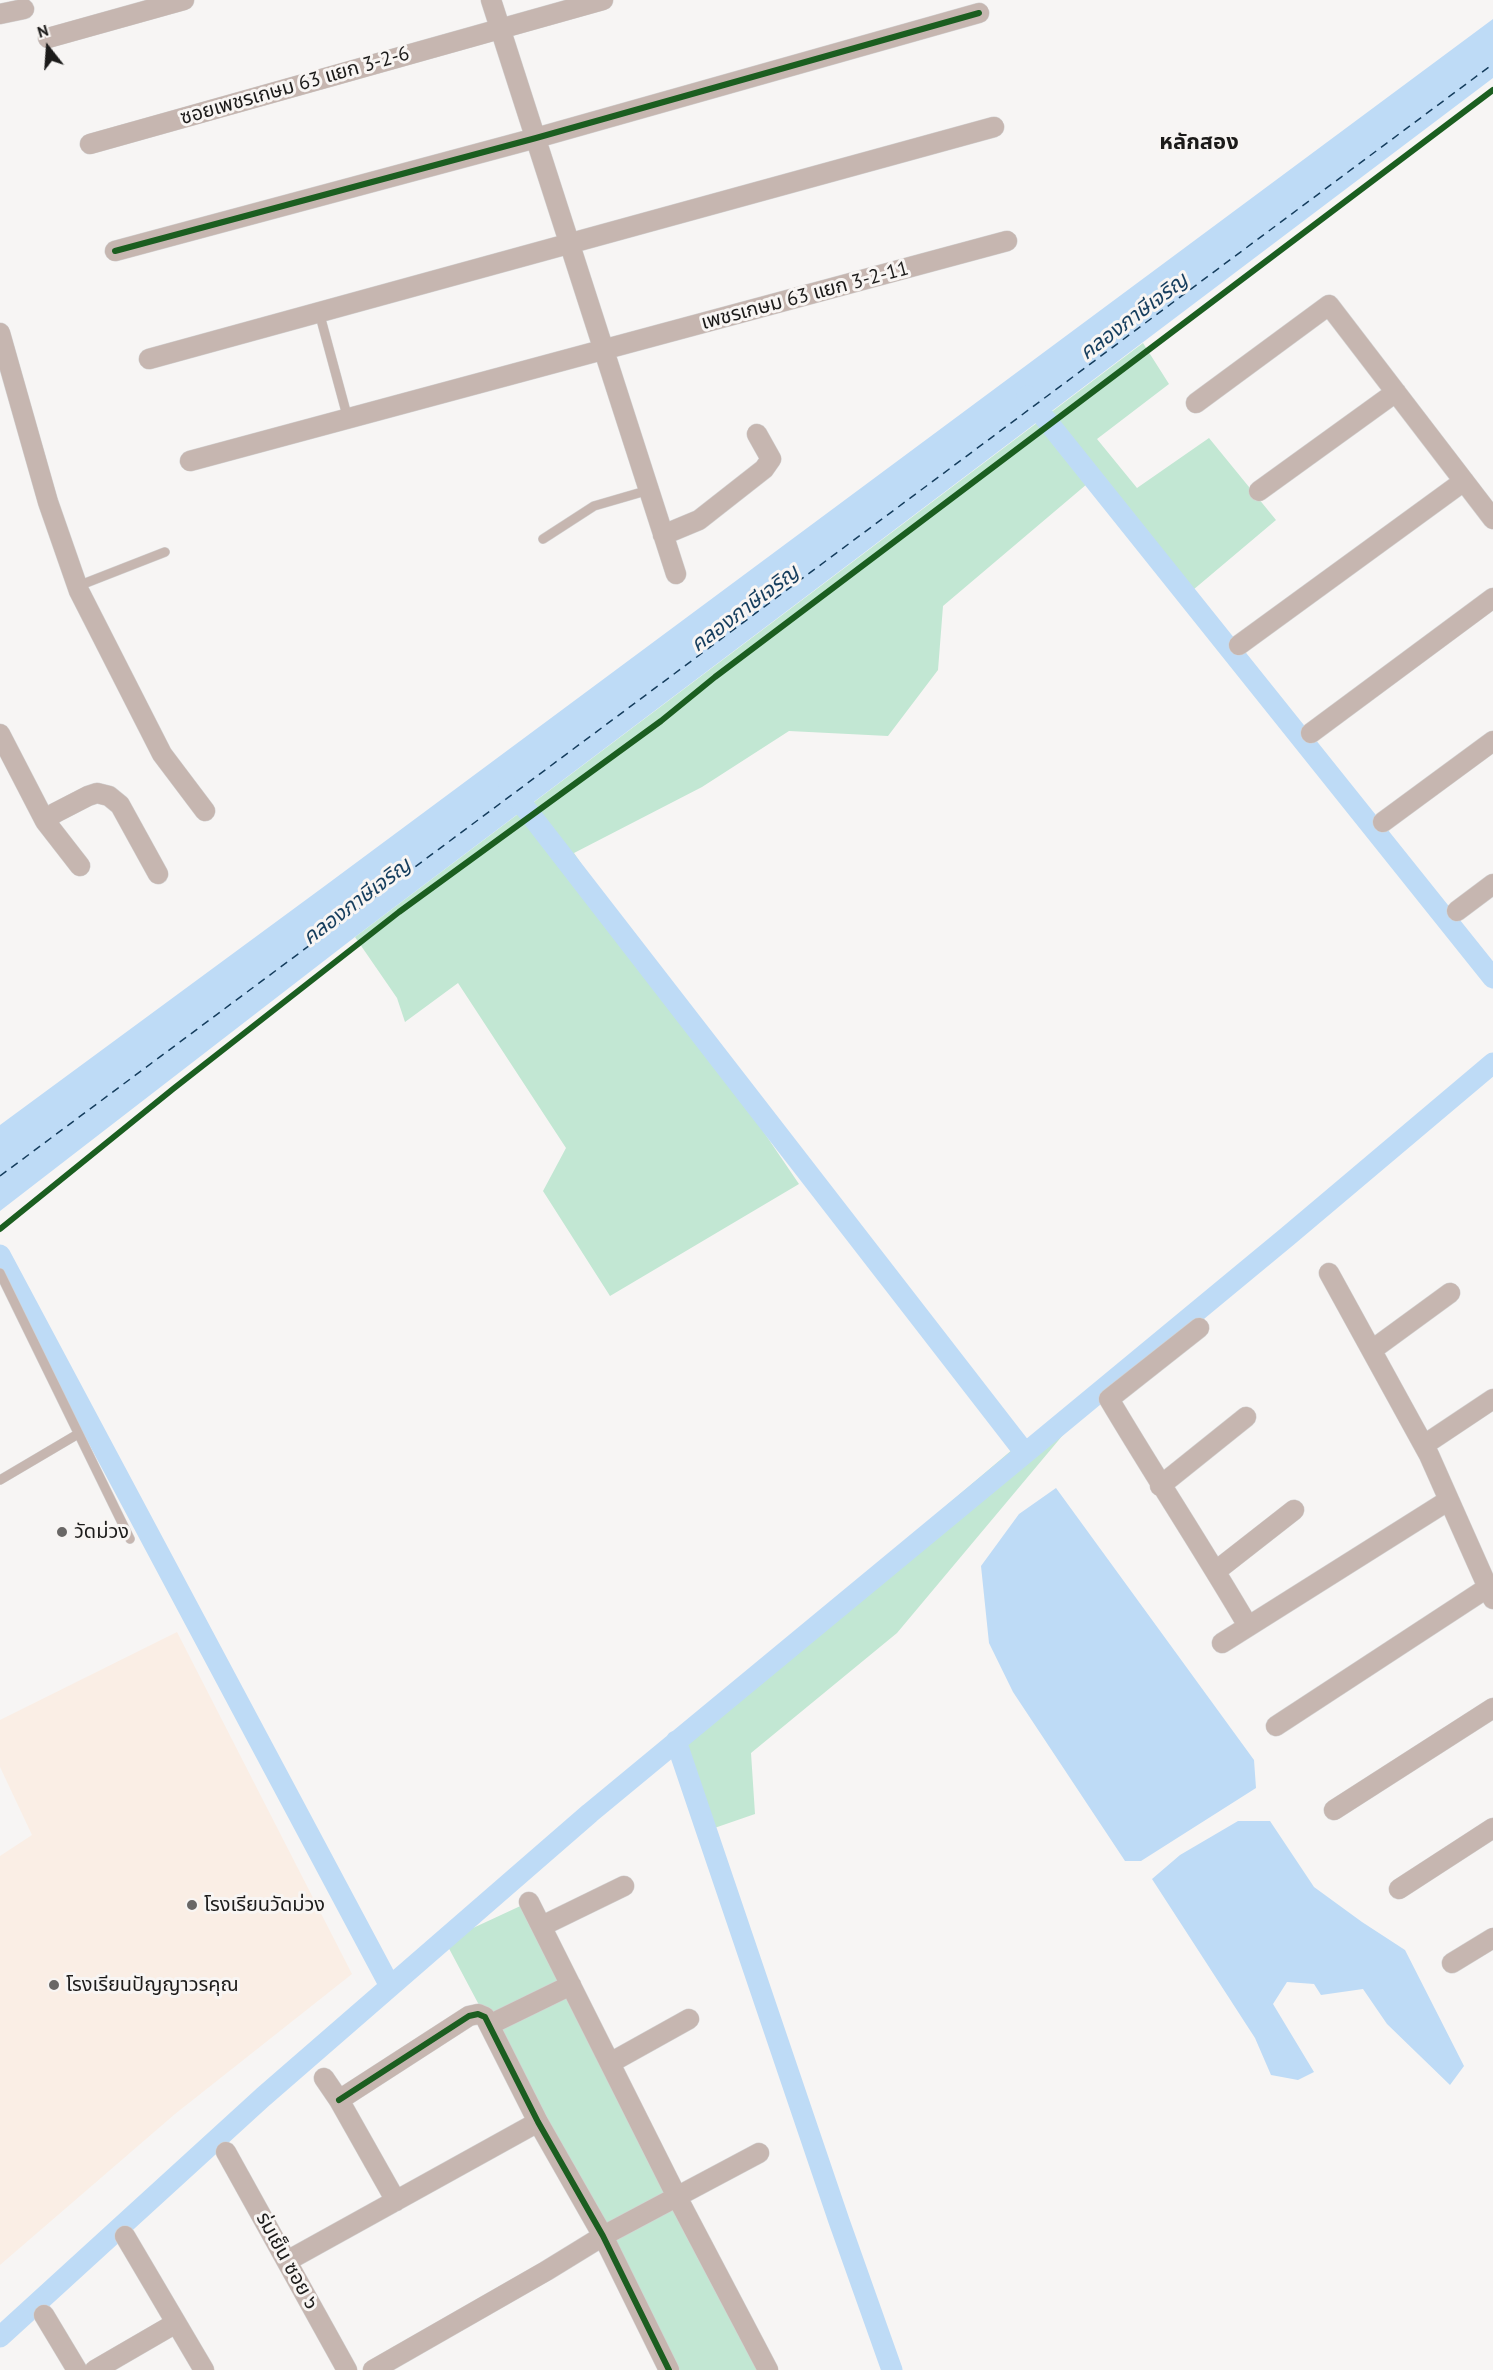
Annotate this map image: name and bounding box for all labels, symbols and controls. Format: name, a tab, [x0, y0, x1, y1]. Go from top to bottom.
north arrow	[18, 18, 78, 78]
text: N	[35, 20, 51, 42]
street label: ซอยเพชรเกษม 63 แยก 3-2-6	[178, 42, 412, 130]
district label: หลักสอง	[1159, 130, 1239, 156]
street label: เพชรเกษม 63 แยก 3-2-11	[699, 257, 911, 335]
water label: คลองภาษีเจริญ	[1075, 268, 1193, 366]
water label: คลองภาษีเจริญ	[686, 560, 804, 658]
water label: คลองภาษีเจริญ	[298, 853, 416, 951]
place label: วัดม่วง	[74, 1520, 129, 1544]
marker: วัดม่วง	[55, 1525, 69, 1539]
place label: โรงเรียนวัดม่วง	[204, 1893, 325, 1917]
marker: โรงเรียนวัดม่วง	[185, 1898, 199, 1912]
place label: โรงเรียนปัญญาวรคุณ	[66, 1973, 239, 1997]
marker: โรงเรียนปัญญาวรคุณ	[47, 1978, 61, 1992]
street label: ร่มเย็น ซอย ๖	[251, 2208, 323, 2314]

